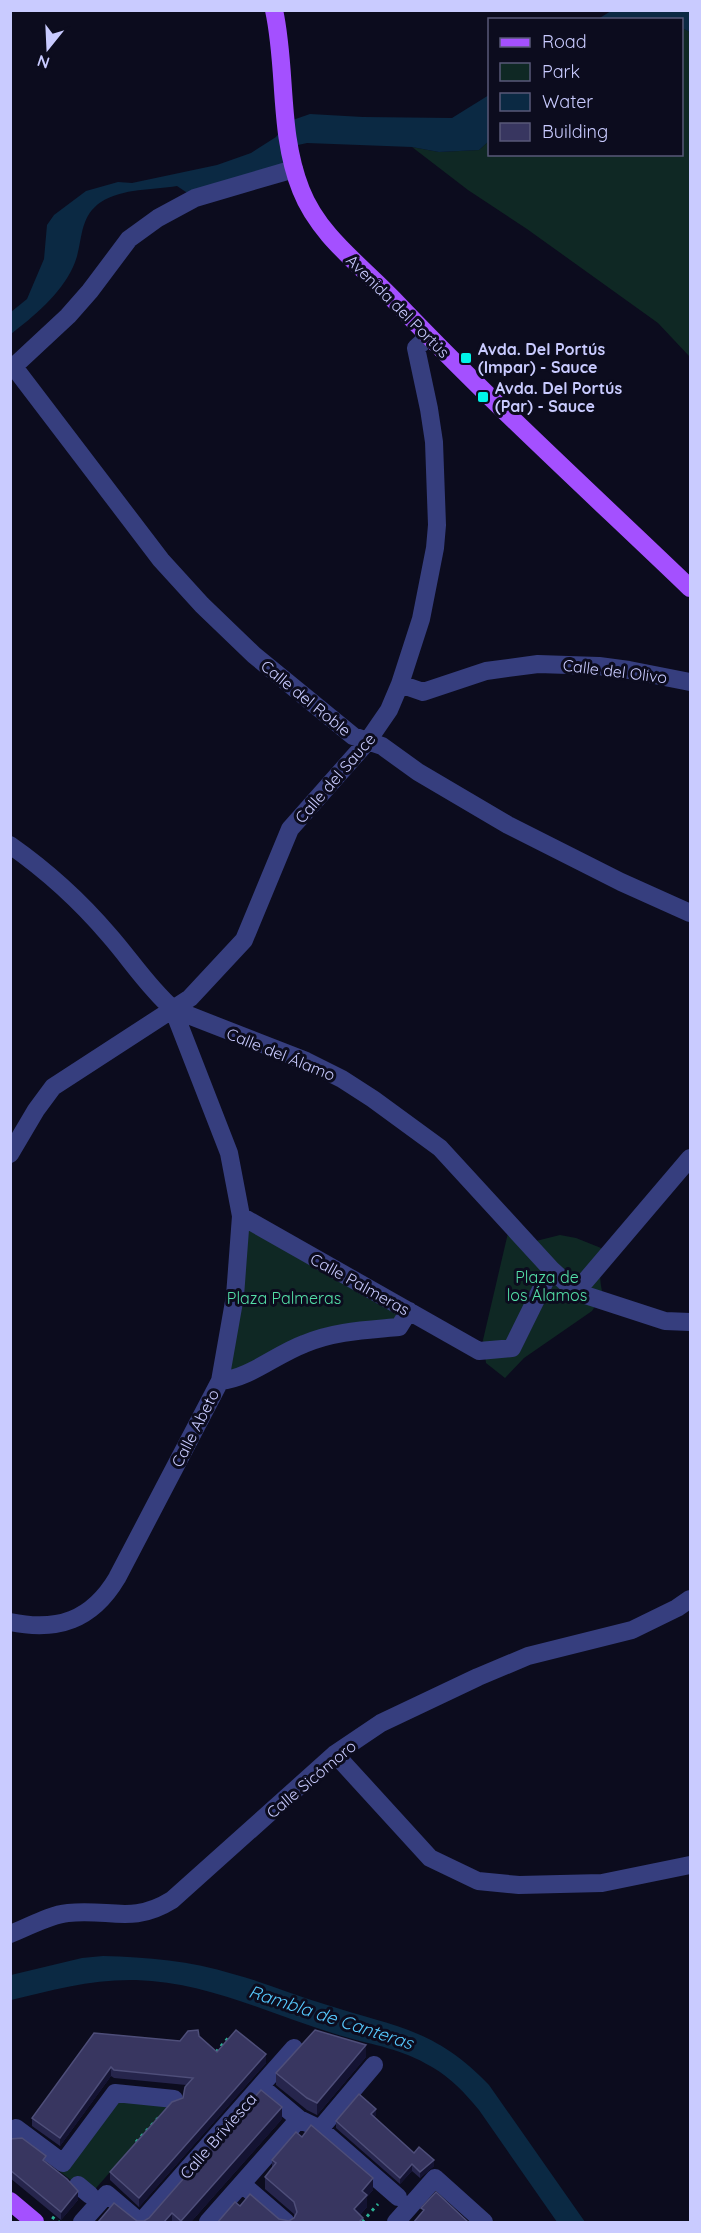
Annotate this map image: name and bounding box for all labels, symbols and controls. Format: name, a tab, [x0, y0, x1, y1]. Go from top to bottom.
north arrow	[18, 18, 78, 78]
legend	[488, 18, 683, 156]
text: Road	[542, 30, 587, 53]
text: N	[35, 51, 52, 74]
text: Park	[542, 60, 580, 83]
text: Water	[542, 90, 593, 113]
text: Building	[542, 120, 608, 143]
street label: Avenida del Portús	[342, 250, 454, 362]
place label: Avda. Del Portús (Impar) - Sauce	[478, 339, 605, 377]
marker: Avda. Del Portús (Impar) - Sauce	[459, 351, 473, 365]
place label: Avda. Del Portús (Par) - Sauce	[495, 378, 622, 416]
marker: Avda. Del Portús (Par) - Sauce	[476, 390, 490, 404]
street label: Calle del Olivo	[562, 655, 668, 687]
street label: Calle del Roble	[257, 656, 355, 740]
street label: Calle del Sauce	[291, 729, 379, 827]
street label: Calle del Álamo	[224, 1023, 338, 1085]
street label: Calle Palmeras	[307, 1248, 413, 1320]
park label: Plaza de los Álamos	[507, 1267, 587, 1305]
park label: Plaza Palmeras	[227, 1288, 341, 1308]
street label: Calle Abeto	[167, 1386, 223, 1470]
street label: Calle Sicómoro	[262, 1736, 360, 1822]
water label: Rambla de Canteras	[246, 1980, 418, 2055]
street label: Calle Briviesca	[175, 2089, 261, 2183]

